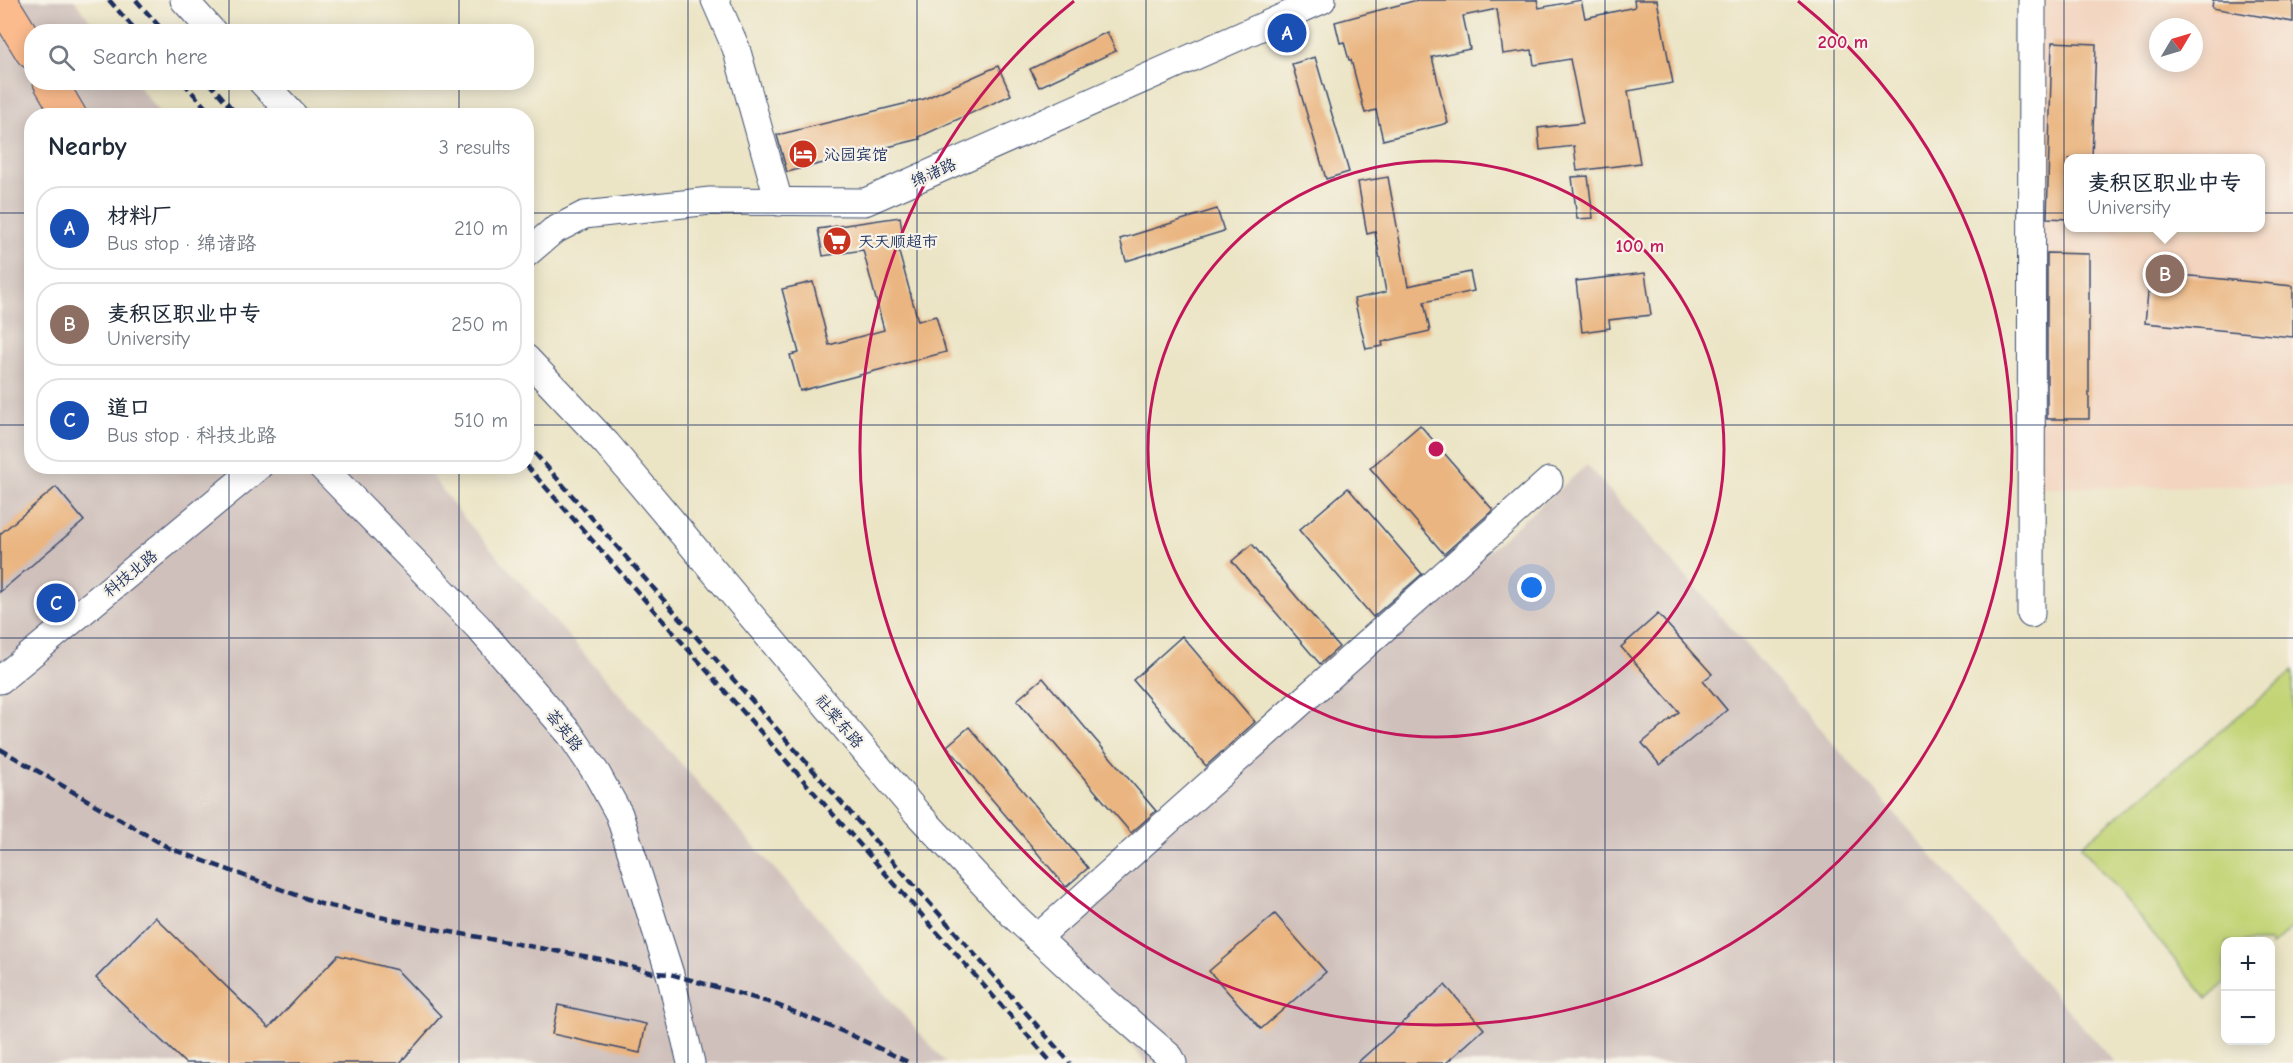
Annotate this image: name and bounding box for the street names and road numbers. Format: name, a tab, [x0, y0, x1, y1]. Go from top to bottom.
street label: 绵诸路	[908, 155, 959, 191]
street label: 科技北路	[100, 547, 161, 601]
street label: 社棠东路	[812, 691, 867, 752]
street label: 荟英路	[542, 706, 586, 755]

